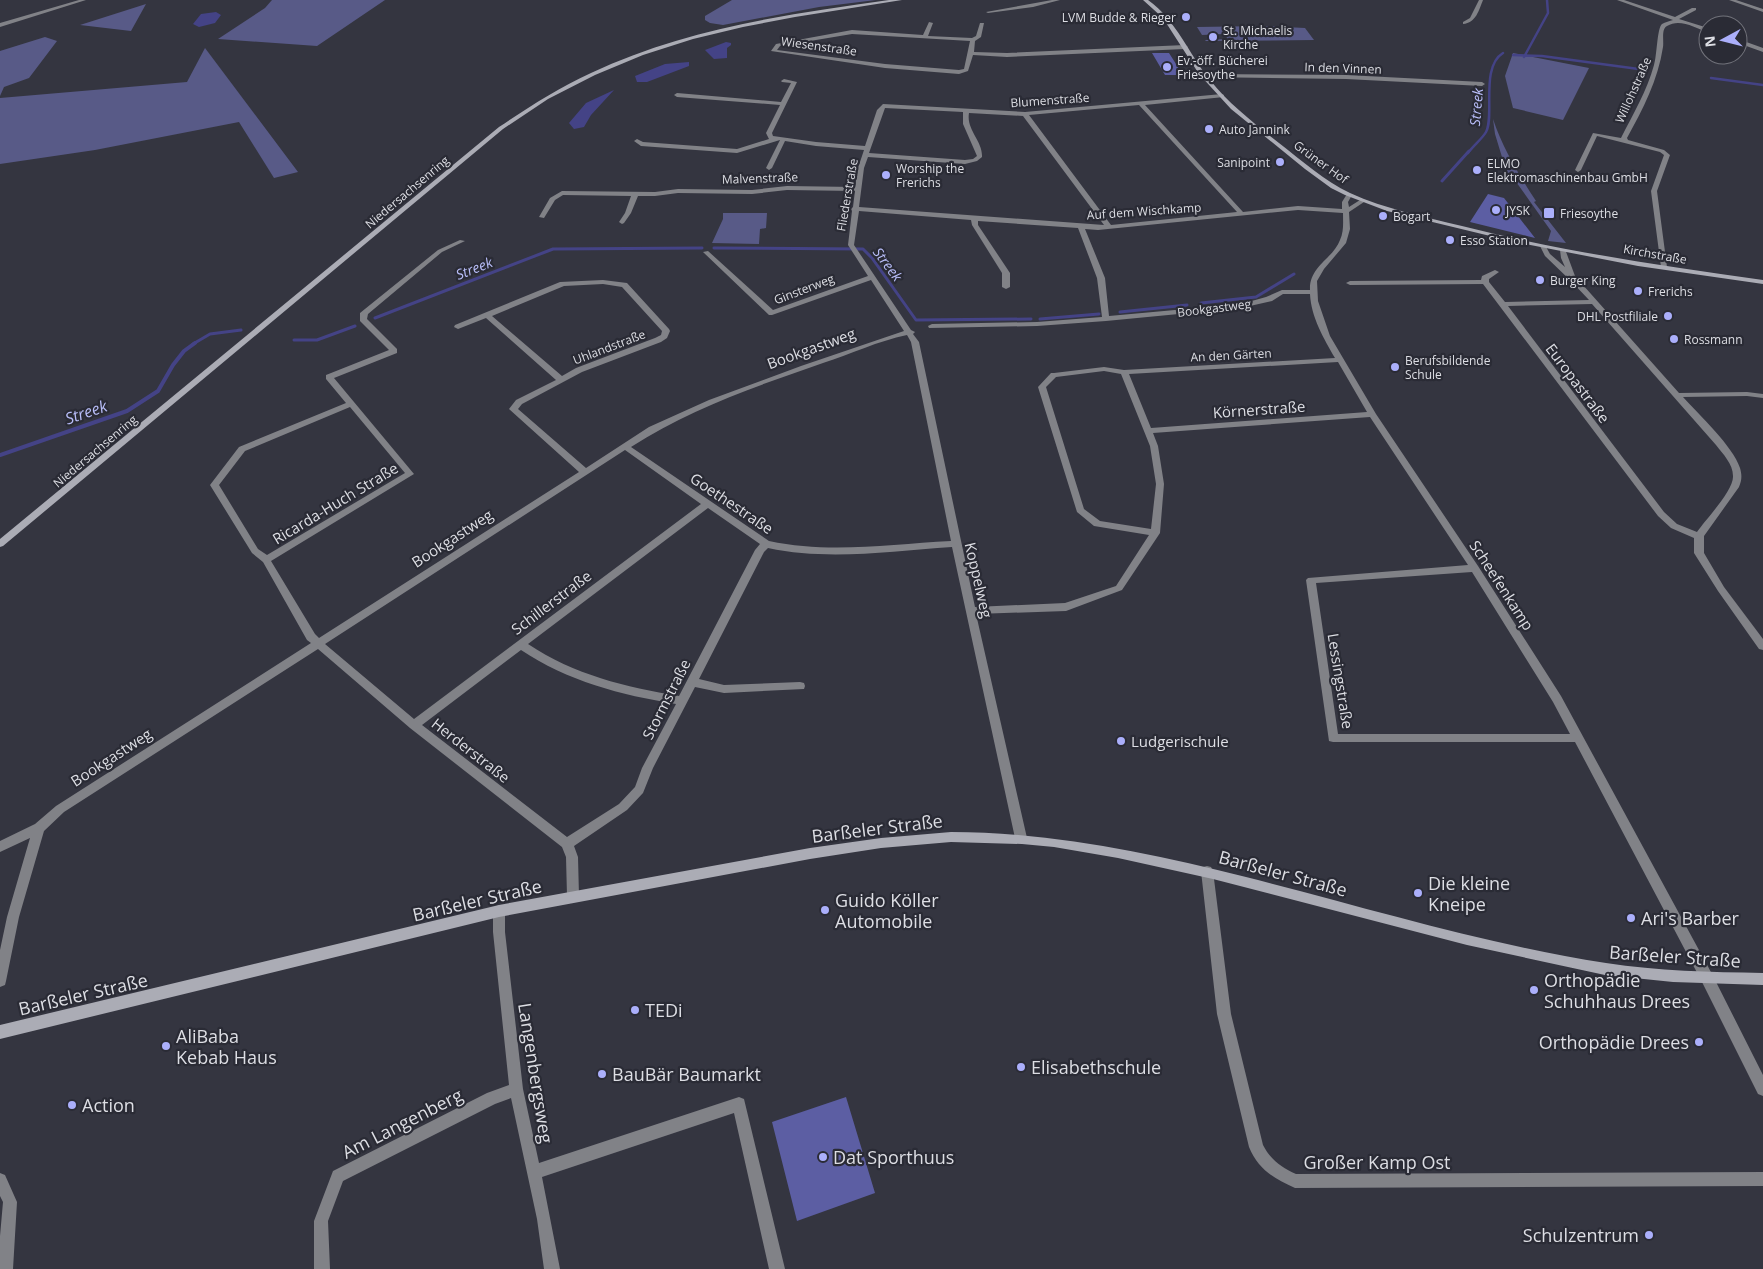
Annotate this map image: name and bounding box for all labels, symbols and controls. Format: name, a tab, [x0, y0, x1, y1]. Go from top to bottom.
place label: LVM Budde & Rieger	[1062, 9, 1176, 26]
marker: LVM Budde & Rieger	[1180, 11, 1192, 23]
north arrow	[1698, 15, 1748, 65]
place label: St. Michaelis Kirche	[1223, 22, 1293, 53]
marker: St. Michaelis Kirche	[1207, 31, 1219, 43]
street label: Wiesenstraße	[780, 32, 858, 60]
text: N	[1699, 35, 1720, 48]
place label: Ev.-öff. Bücherei Friesoythe	[1177, 52, 1268, 83]
street label: Willohstraße	[1611, 54, 1655, 126]
street label: In den Vinnen	[1304, 58, 1382, 78]
marker: Ev.-öff. Bücherei Friesoythe	[1161, 61, 1173, 73]
water label: Streek	[1465, 86, 1487, 127]
street label: Blumenstraße	[1010, 89, 1090, 111]
place label: Auto Jannink	[1219, 121, 1291, 138]
marker: Auto Jannink	[1203, 123, 1215, 135]
street label: Grüner Hof	[1290, 137, 1352, 188]
street label: Niedersachsenring	[361, 151, 453, 232]
place label: Sanipoint	[1217, 154, 1270, 171]
place label: ELMO Elektromaschinenbau GmbH	[1487, 155, 1648, 186]
marker: Sanipoint	[1274, 156, 1286, 168]
street label: Fliederstraße	[832, 157, 862, 233]
place label: Worship the Frerichs	[896, 160, 964, 191]
marker: ELMO Elektromaschinenbau GmbH	[1471, 164, 1483, 176]
street label: Malvenstraße	[722, 168, 799, 188]
marker: Worship the Frerichs	[880, 169, 892, 181]
street label: Auf dem Wischkamp	[1086, 199, 1202, 223]
place label: JYSK	[1505, 202, 1531, 219]
marker: JYSK	[1490, 204, 1502, 216]
place label: Friesoythe	[1560, 205, 1618, 222]
marker: Friesoythe	[1542, 206, 1556, 220]
place label: Bogart	[1393, 208, 1430, 225]
marker: Bogart	[1377, 210, 1389, 222]
place label: Esso Station	[1460, 232, 1528, 249]
marker: Esso Station	[1444, 234, 1456, 246]
street label: Kirchstraße	[1622, 240, 1688, 268]
water label: Streek	[869, 243, 908, 286]
water label: Streek	[453, 252, 496, 284]
street label: Ginsterweg	[771, 270, 837, 308]
place label: Burger King	[1550, 272, 1616, 289]
marker: Burger King	[1534, 274, 1546, 286]
place label: Frerichs	[1648, 283, 1693, 300]
marker: Frerichs	[1632, 285, 1644, 297]
street label: Bookgastweg	[1176, 295, 1252, 321]
place label: DHL Postfiliale	[1577, 308, 1658, 325]
marker: DHL Postfiliale	[1662, 310, 1674, 322]
street label: Bookgastweg	[764, 323, 858, 373]
street label: Uhlandstraße	[570, 325, 648, 369]
place label: Rossmann	[1684, 331, 1743, 348]
marker: Rossmann	[1668, 333, 1680, 345]
street label: Europastraße	[1541, 339, 1615, 427]
street label: An den Gärten	[1190, 344, 1272, 366]
place label: Berufsbildende Schule	[1405, 352, 1491, 383]
marker: Berufsbildende Schule	[1389, 361, 1401, 373]
water label: Streek	[62, 394, 111, 429]
street label: Körnerstraße	[1212, 396, 1306, 422]
street label: Niedersachsenring	[49, 410, 141, 491]
street label: Ricarda-Huch Straße	[268, 458, 402, 548]
street label: Goethestraße	[687, 468, 777, 538]
street label: Bookgastweg	[408, 504, 496, 572]
street label: Scheefenkamp	[1465, 536, 1539, 634]
street label: Koppelweg	[961, 540, 997, 620]
street label: Schillerstraße	[507, 565, 595, 639]
street label: Lessingstraße	[1324, 632, 1358, 730]
street label: Stormstraße	[637, 656, 695, 742]
street label: Herderstraße	[428, 713, 514, 787]
street label: Bookgastweg	[67, 723, 155, 791]
place label: Ludgerischule	[1131, 731, 1229, 751]
marker: Ludgerischule	[1115, 735, 1127, 747]
street label: Barßeler Straße	[810, 808, 944, 848]
street label: Barßeler Straße	[1216, 844, 1350, 902]
place label: Die kleine Kneipe	[1428, 871, 1510, 916]
street label: Barßeler Straße	[410, 873, 544, 927]
marker: Die kleine Kneipe	[1412, 887, 1424, 899]
place label: Guido Köller Automobile	[835, 888, 939, 933]
marker: Guido Köller Automobile	[819, 904, 831, 916]
place label: Ari's Barber	[1641, 906, 1740, 930]
marker: Ari's Barber	[1625, 912, 1637, 924]
street label: Barßeler Straße	[1608, 939, 1742, 973]
street label: Barßeler Straße	[16, 967, 150, 1021]
place label: Orthopädie Schuhhaus Drees	[1544, 968, 1690, 1013]
marker: Orthopädie Schuhhaus Drees	[1528, 984, 1540, 996]
place label: TEDi	[645, 998, 683, 1022]
street label: Langenbergsweg	[513, 1001, 559, 1145]
marker: TEDi	[629, 1004, 641, 1016]
place label: AliBaba Kebab Haus	[176, 1024, 277, 1069]
place label: Orthopädie Drees	[1539, 1030, 1689, 1054]
marker: Orthopädie Drees	[1693, 1036, 1705, 1048]
marker: AliBaba Kebab Haus	[160, 1040, 172, 1052]
place label: Elisabethschule	[1031, 1055, 1161, 1079]
marker: Elisabethschule	[1015, 1061, 1027, 1073]
place label: BauBär Baumarkt	[612, 1062, 761, 1086]
marker: BauBär Baumarkt	[596, 1068, 608, 1080]
street label: Am Langenberg	[338, 1082, 467, 1164]
place label: Action	[82, 1093, 135, 1117]
marker: Action	[66, 1099, 78, 1111]
place label: Dat Sporthuus	[833, 1145, 954, 1169]
street label: Großer Kamp Ost	[1304, 1150, 1451, 1174]
marker: Dat Sporthuus	[817, 1151, 829, 1163]
place label: Schulzentrum	[1523, 1223, 1639, 1247]
marker: Schulzentrum	[1643, 1229, 1655, 1241]

